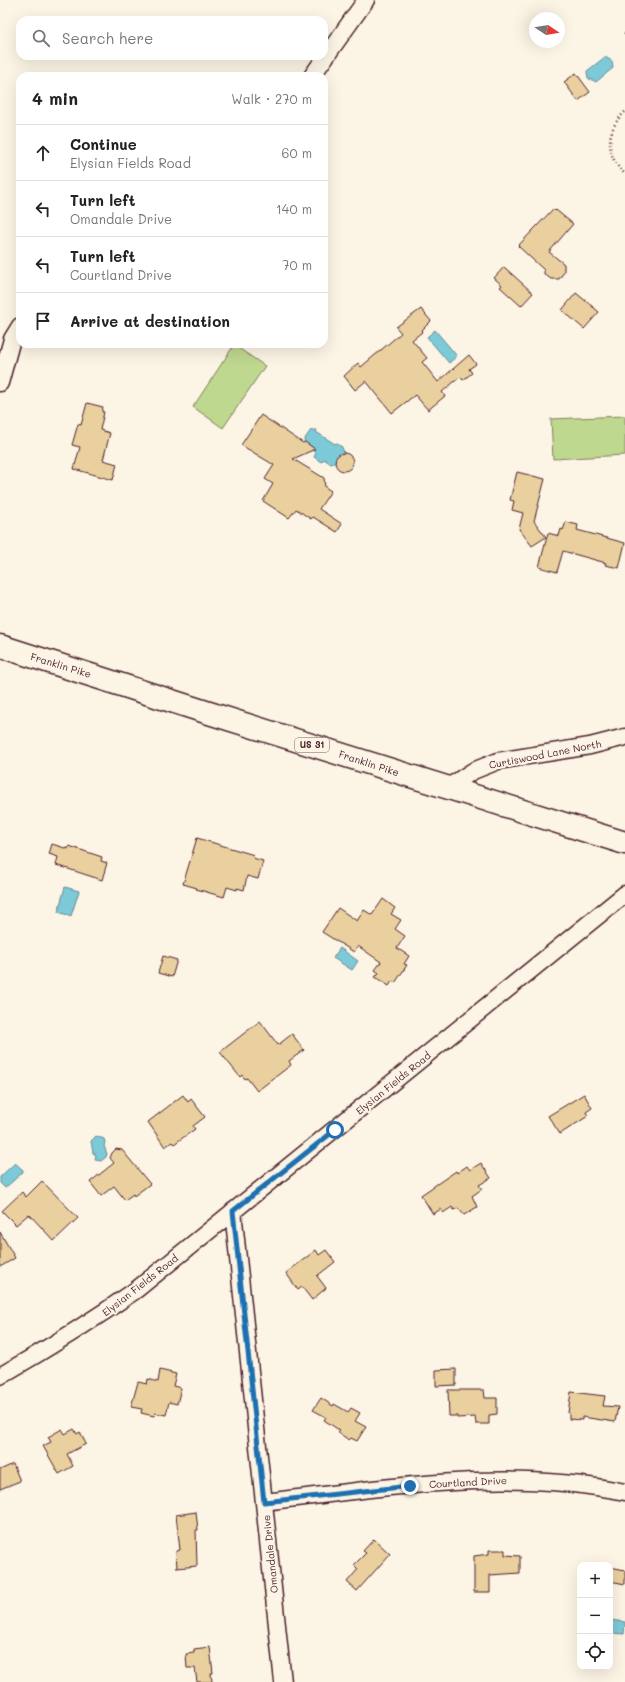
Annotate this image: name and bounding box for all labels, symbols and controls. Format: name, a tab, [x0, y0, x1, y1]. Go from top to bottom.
north arrow	[529, 12, 565, 48]
search box	[16, 16, 328, 60]
icon: search	[30, 27, 52, 49]
text: Search here	[62, 28, 153, 48]
text: 4 min	[32, 87, 78, 109]
text: Walk · 270 m	[231, 90, 312, 107]
text: Continue	[70, 134, 137, 154]
icon: ahead	[32, 142, 54, 164]
text: 60 m	[282, 144, 312, 161]
text: Elysian Fields Road	[70, 154, 191, 171]
text: Turn left	[70, 190, 135, 210]
icon: left	[32, 198, 54, 220]
text: 140 m	[276, 200, 312, 217]
text: Omandale Drive	[70, 210, 172, 227]
text: Turn left	[70, 246, 135, 266]
icon: left	[32, 254, 54, 276]
text: 70 m	[282, 256, 312, 273]
text: Courtland Drive	[70, 266, 172, 283]
icon: arrive	[32, 310, 54, 332]
text: Arrive at destination	[70, 311, 230, 331]
street label: Franklin Pike	[29, 649, 93, 681]
street label: Curtiswood Lane North	[488, 736, 603, 772]
road number: US 31	[295, 738, 329, 752]
street label: Franklin Pike	[337, 747, 401, 779]
street label: Elysian Fields Road	[352, 1048, 434, 1118]
route start	[326, 1121, 344, 1139]
street label: Elysian Fields Road	[99, 1251, 181, 1319]
street label: Courtland Drive	[429, 1473, 507, 1491]
route end	[401, 1477, 419, 1495]
street label: Omandale Drive	[259, 1514, 281, 1594]
map controls	[577, 1562, 613, 1670]
button: +	[577, 1562, 613, 1598]
button: −	[577, 1598, 613, 1634]
button: locate	[577, 1634, 613, 1670]

